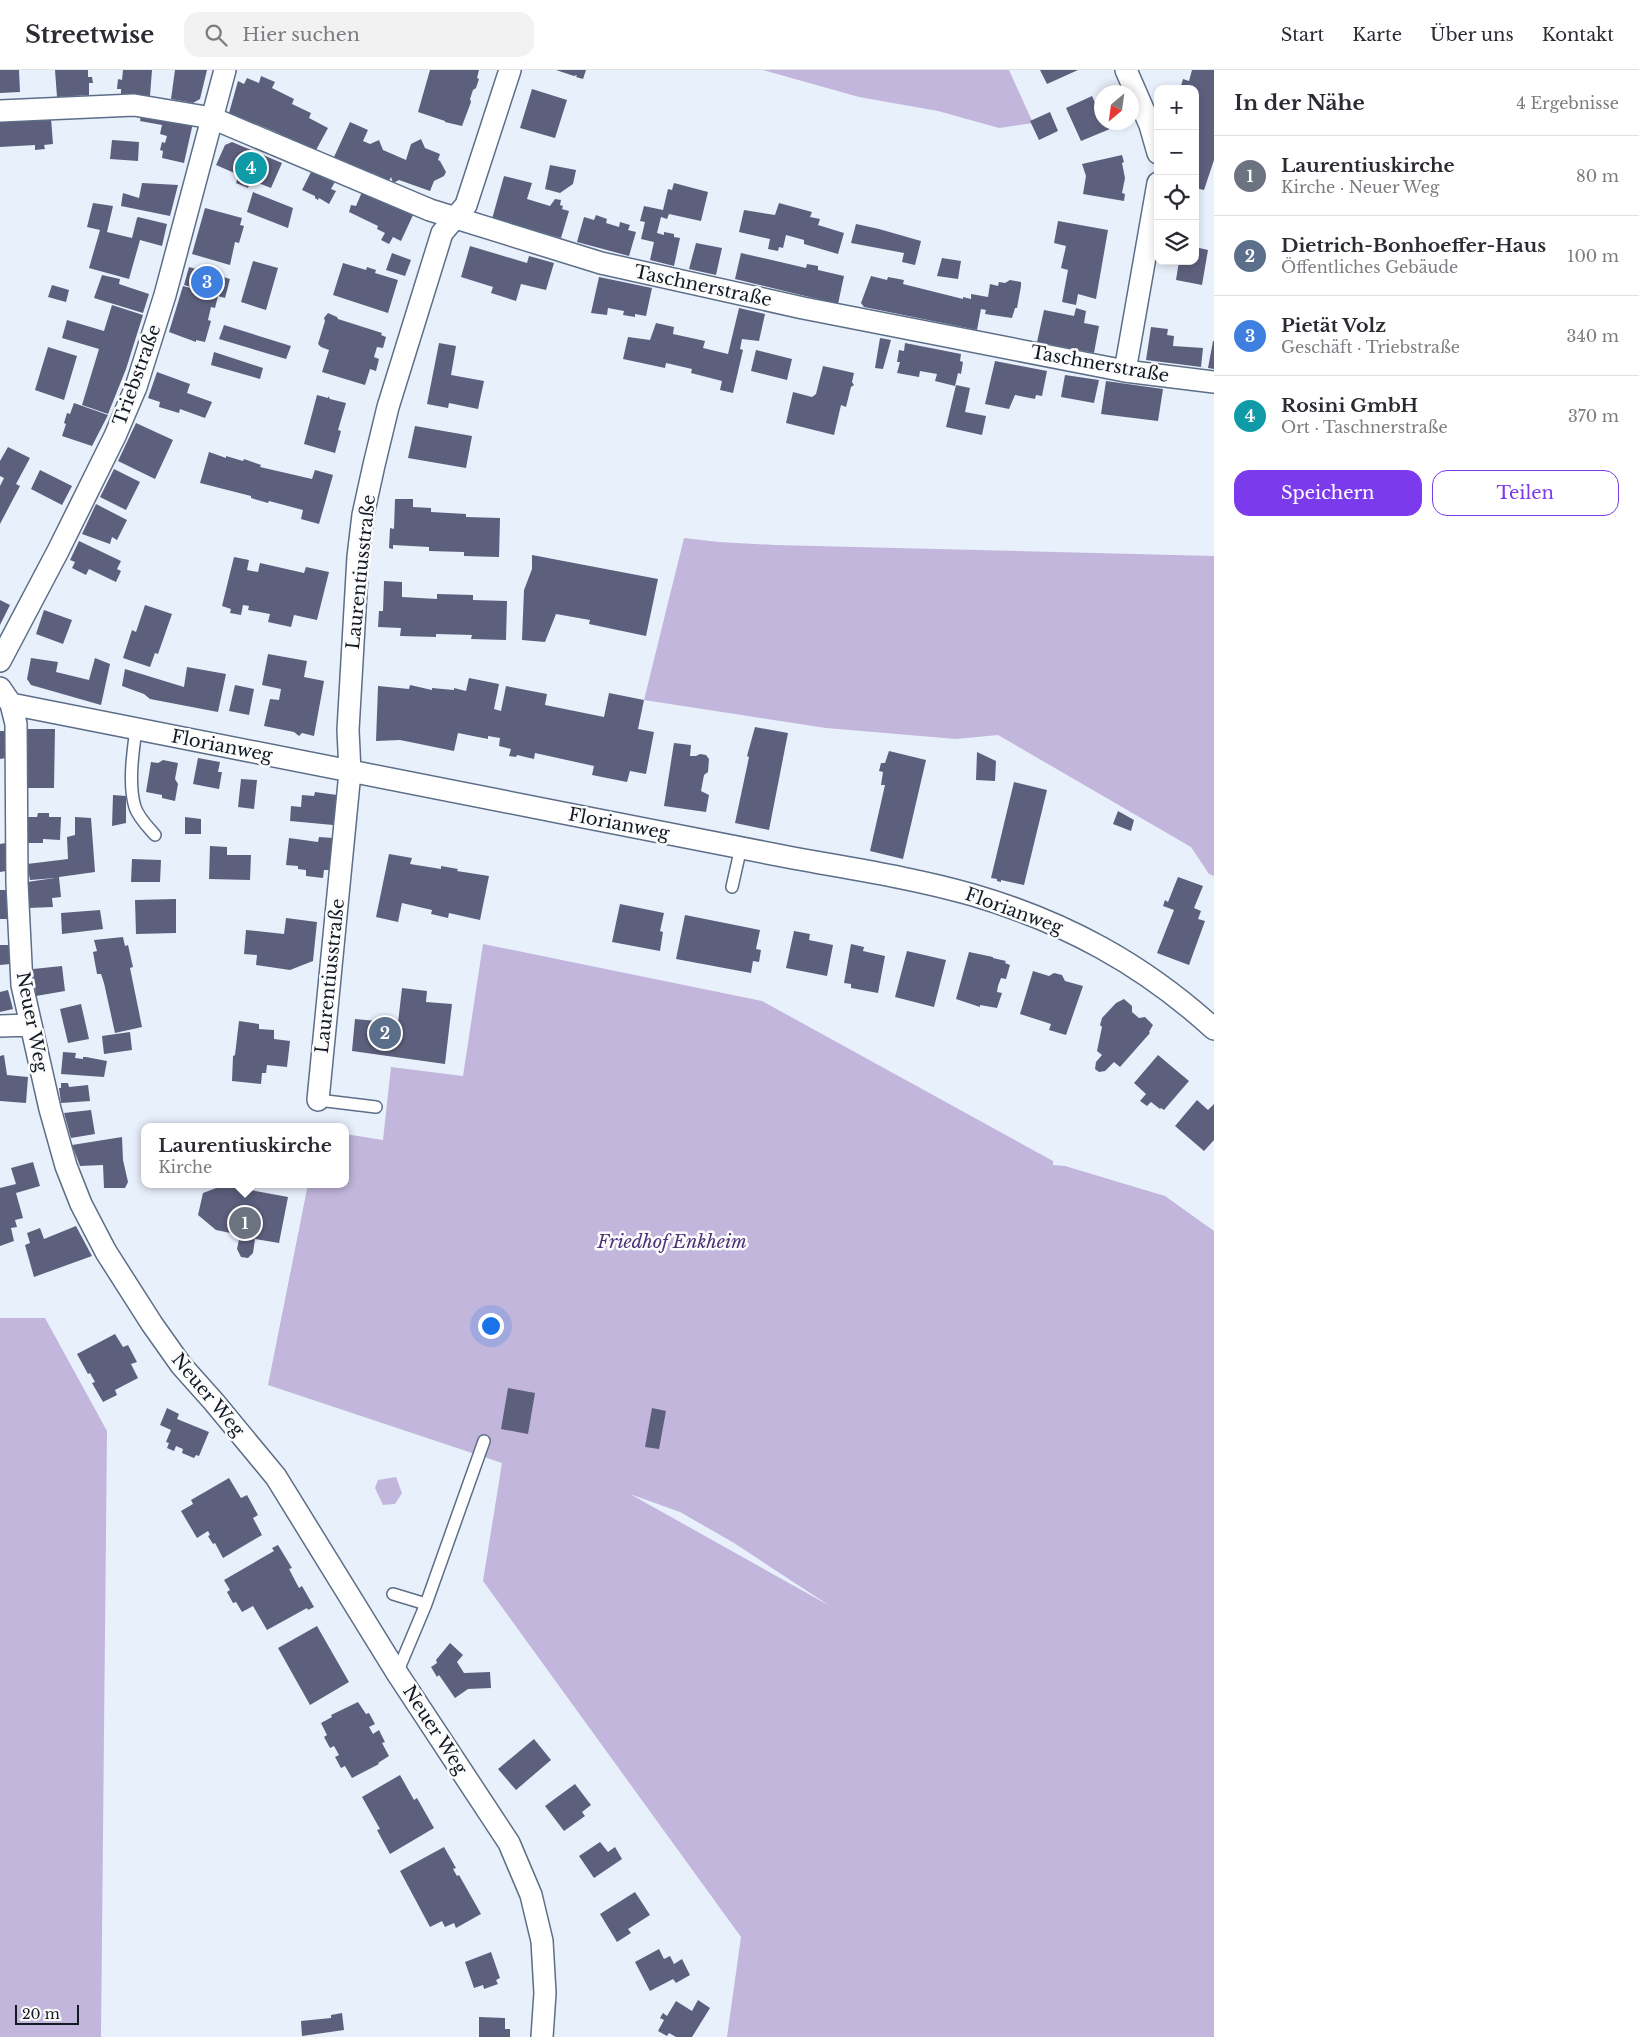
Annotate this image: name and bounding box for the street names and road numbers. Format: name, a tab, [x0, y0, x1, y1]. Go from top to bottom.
street label: Taschnerstraße	[632, 261, 774, 311]
street label: Triebstraße	[109, 321, 165, 429]
street label: Taschnerstraße	[1029, 341, 1171, 387]
street label: Laurentiusstraße	[342, 494, 380, 650]
street label: Florianweg	[170, 725, 275, 767]
street label: Florianweg	[567, 803, 672, 845]
street label: Florianweg	[962, 883, 1066, 939]
street label: Laurentiusstraße	[311, 898, 349, 1054]
street label: Neuer Weg	[11, 970, 53, 1074]
street label: Neuer Weg	[167, 1349, 249, 1441]
street label: Neuer Weg	[398, 1681, 472, 1779]

